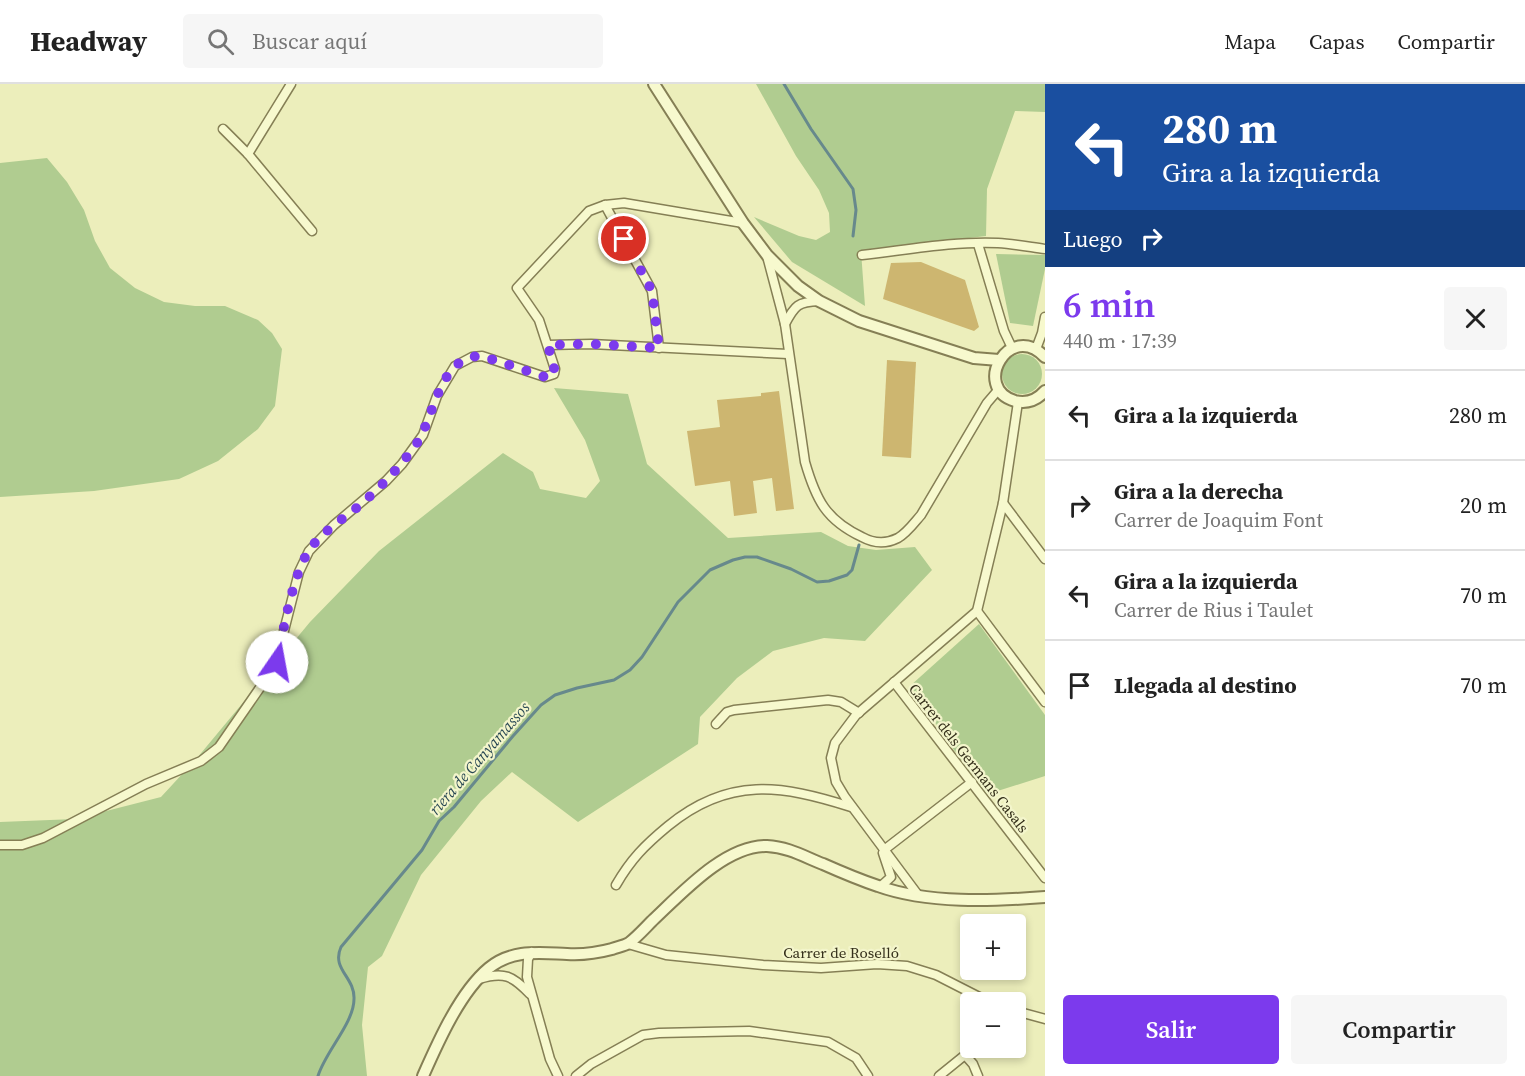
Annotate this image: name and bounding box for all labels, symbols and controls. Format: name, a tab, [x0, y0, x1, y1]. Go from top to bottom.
search box	[183, 14, 603, 68]
text: Headway	[30, 22, 147, 60]
icon: search	[204, 25, 237, 58]
text: Buscar aquí	[252, 26, 367, 56]
text: Mapa	[1224, 27, 1276, 56]
text: Capas	[1309, 27, 1365, 56]
text: Compartir	[1398, 27, 1495, 56]
text: 280 m	[1162, 99, 1277, 157]
icon: left	[1063, 108, 1141, 186]
text: Gira a la izquierda	[1162, 154, 1380, 191]
pin	[598, 213, 649, 264]
icon: arrive	[607, 222, 640, 255]
icon: right	[1135, 222, 1168, 255]
text: Luego	[1063, 224, 1123, 254]
text: 6 min	[1063, 280, 1155, 329]
button: close	[1444, 287, 1507, 350]
text: 440 m · 17:39	[1063, 327, 1177, 355]
icon: left	[1063, 399, 1096, 432]
text: Gira a la izquierda	[1114, 400, 1298, 430]
text: 280 m	[1449, 400, 1507, 430]
text: Gira a la derecha	[1114, 476, 1283, 506]
icon: right	[1063, 489, 1096, 522]
text: 20 m	[1460, 490, 1507, 520]
text: Carrer de Joaquim Font	[1114, 506, 1323, 534]
text: Gira a la izquierda	[1114, 566, 1298, 596]
icon: left	[1063, 579, 1096, 612]
text: 70 m	[1460, 580, 1507, 610]
text: Carrer de Rius i Taulet	[1114, 596, 1313, 624]
position arrow	[245, 630, 309, 694]
icon: arrive	[1063, 669, 1096, 702]
text: Llegada al destino	[1114, 670, 1297, 700]
text: 70 m	[1460, 670, 1507, 700]
street label: Carrer dels Germans Casals	[904, 679, 1034, 837]
water label: riera de Canyamassos	[424, 697, 534, 819]
map controls	[960, 914, 1026, 1058]
button: +	[960, 914, 1026, 980]
street label: Carrer de Roselló	[783, 942, 899, 963]
button: −	[960, 992, 1026, 1058]
button: Salir	[1063, 995, 1279, 1064]
button: Compartir	[1291, 995, 1507, 1064]

